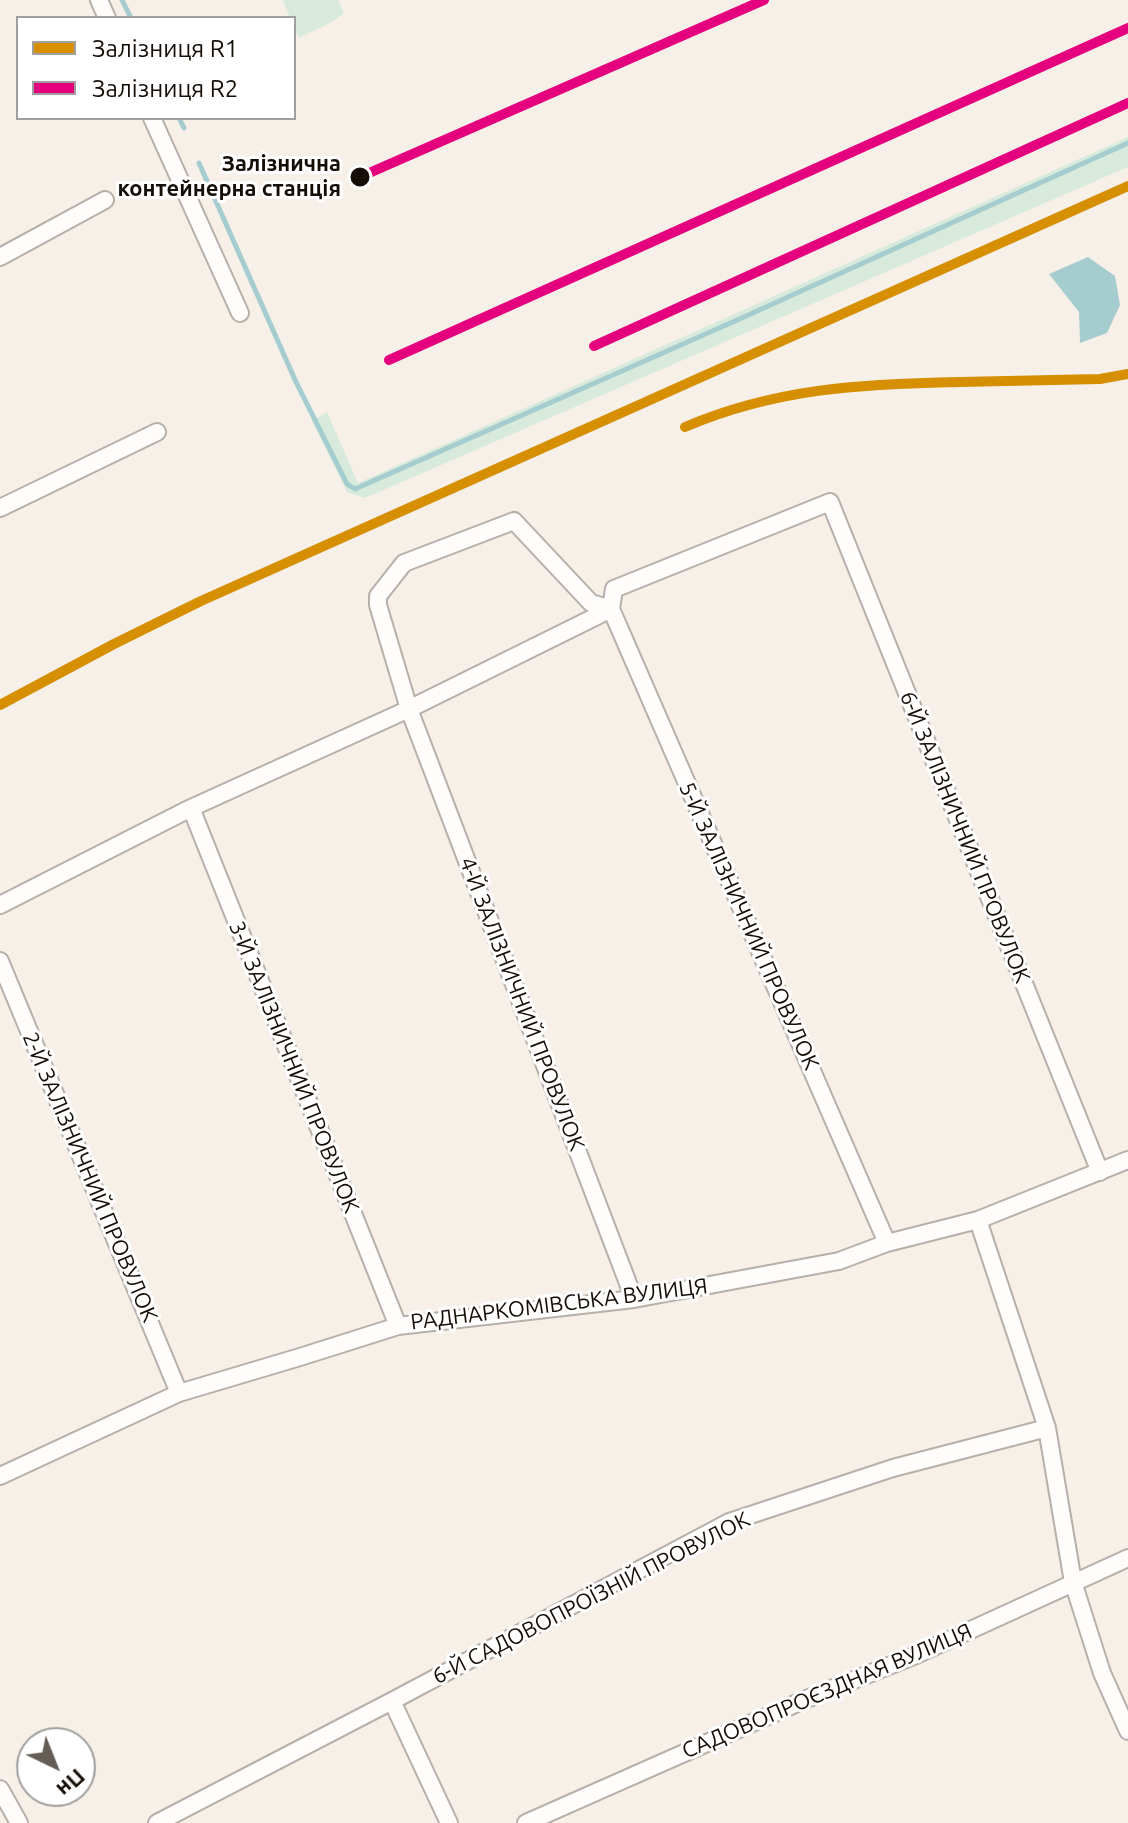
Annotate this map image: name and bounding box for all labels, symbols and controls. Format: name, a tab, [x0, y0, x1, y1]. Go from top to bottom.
legend	[16, 16, 296, 120]
text: Залізниця R1	[92, 35, 238, 62]
text: Залізниця R2	[92, 75, 238, 102]
place label: Залізнична контейнерна станція	[117, 151, 341, 202]
marker: Залізнична контейнерна станція	[348, 165, 372, 189]
street label: 6-Й ЗАЛІЗНИЧНИЙ ПРОВУЛОК	[894, 687, 1036, 987]
street label: 5-Й ЗАЛІЗНИЧНИЙ ПРОВУЛОК	[673, 778, 825, 1074]
street label: 4-Й ЗАЛІЗНИЧНИЙ ПРОВУЛОК	[454, 854, 590, 1154]
street label: 3-Й ЗАЛІЗНИЧНИЙ ПРОВУЛОК	[223, 917, 365, 1217]
street label: 2-Й ЗАЛІЗНИЧНИЙ ПРОВУЛОК	[17, 1028, 163, 1326]
street label: РАДНАРКОМІВСЬКА ВУЛИЦЯ	[409, 1273, 709, 1335]
street label: 6-Й САДОВОПРОЇЗНІЙ ПРОВУЛОК	[428, 1506, 754, 1690]
street label: САДОВОПРОЄЗДНАЯ ВУЛИЦЯ	[678, 1618, 976, 1764]
north arrow	[16, 1727, 96, 1807]
text: Пн	[52, 1764, 90, 1802]

